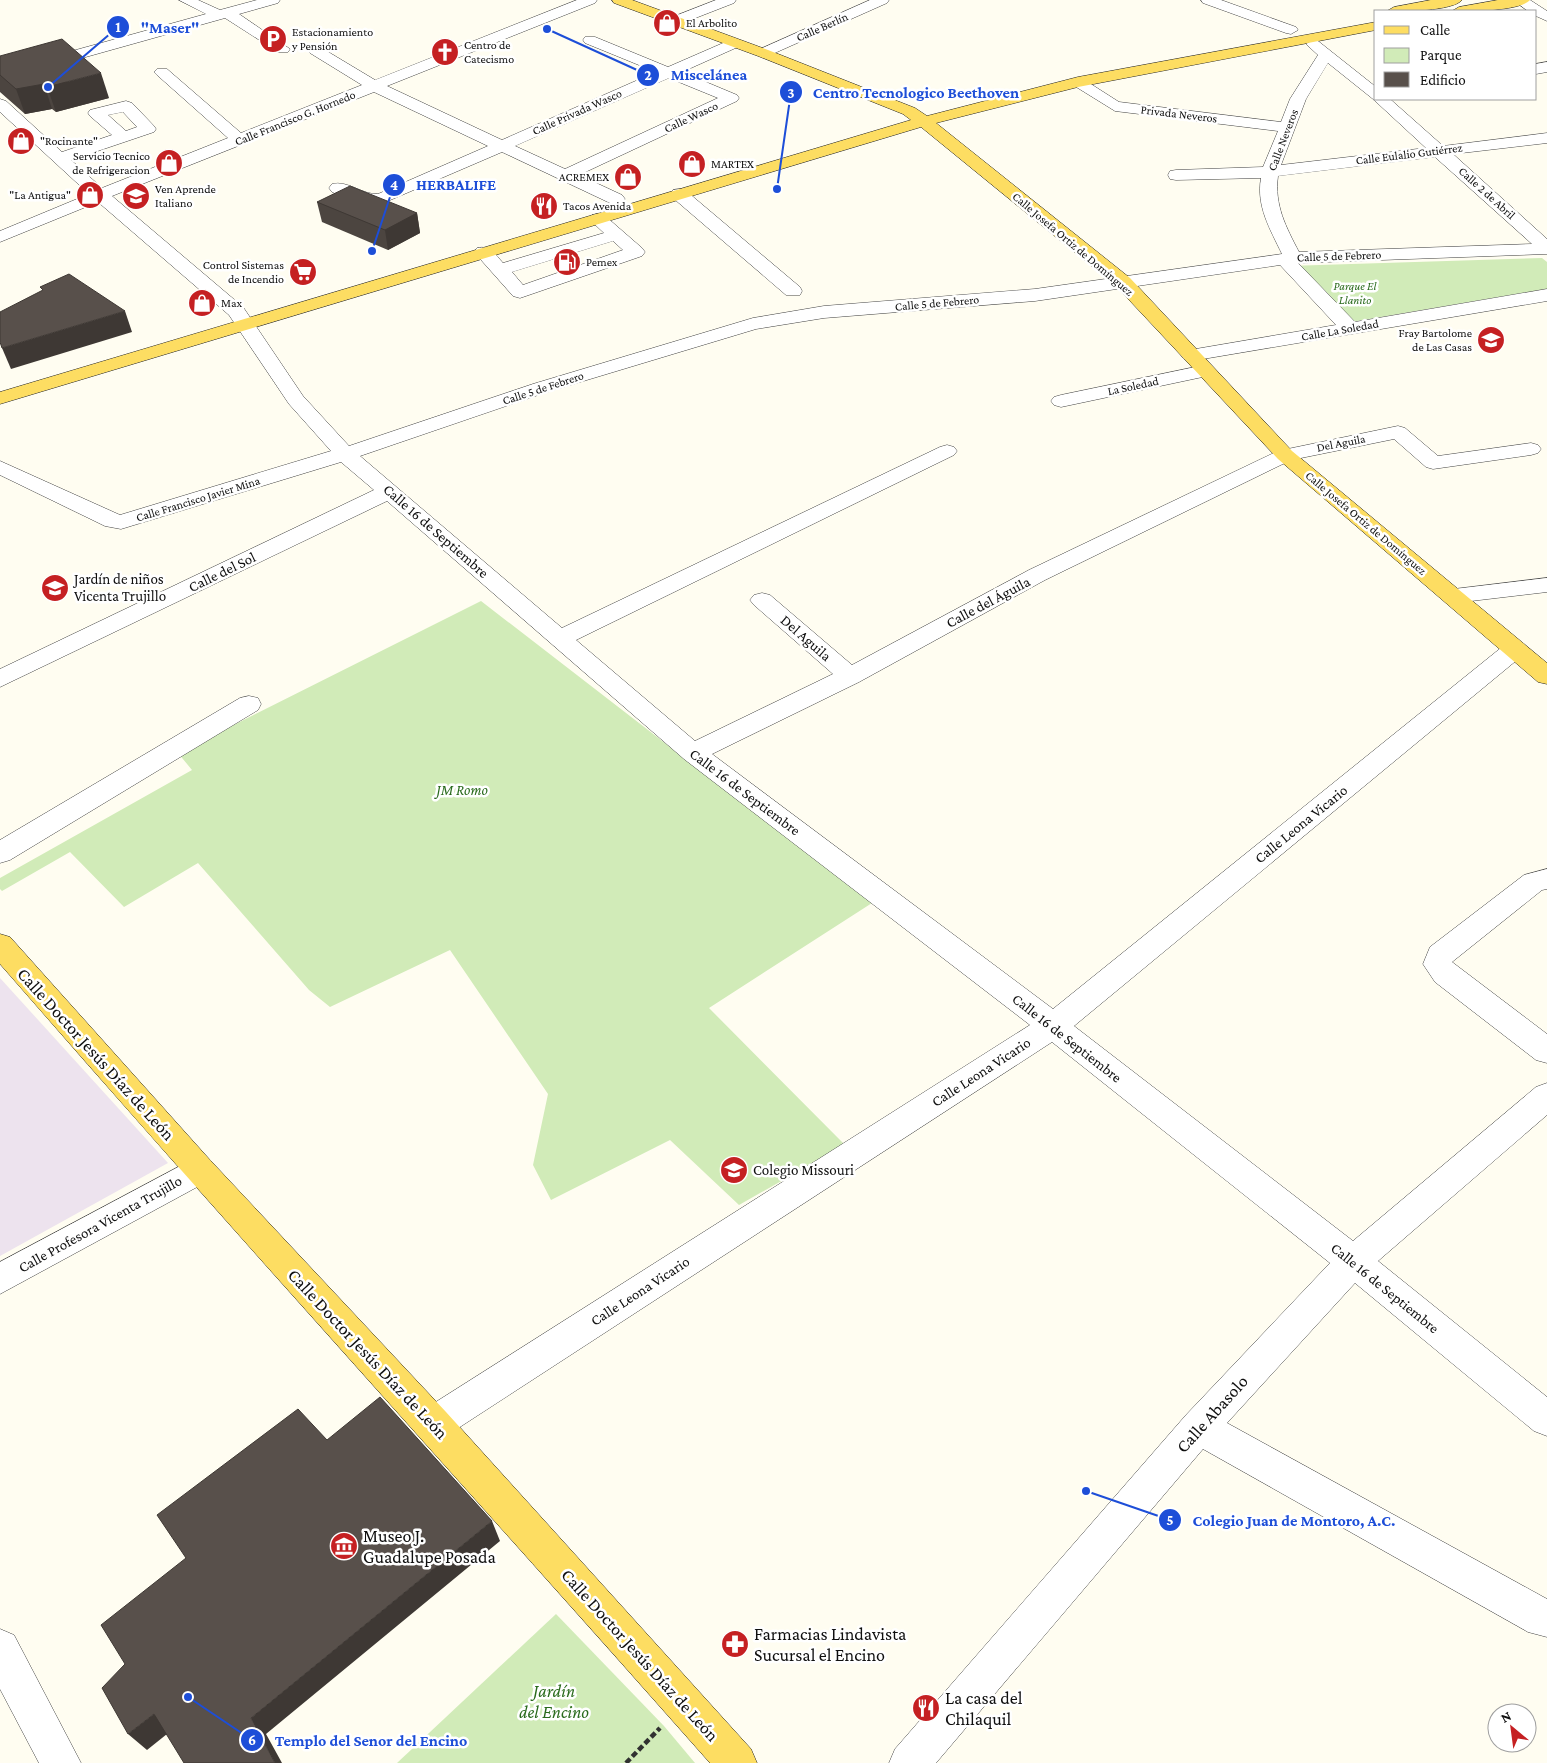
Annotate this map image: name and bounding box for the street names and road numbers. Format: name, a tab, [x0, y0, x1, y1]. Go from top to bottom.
street label: Calle Berlín	[794, 9, 851, 45]
street label: Calle Privada Wasco	[530, 86, 624, 138]
street label: Calle Francisco G. Hornedo	[233, 87, 357, 149]
street label: Calle Wasco	[662, 98, 720, 136]
street label: Privada Neveros	[1140, 102, 1218, 126]
street label: Calle Neveros	[1265, 107, 1301, 173]
street label: Calle Eulalio Gutiérrez	[1355, 141, 1463, 167]
street label: Calle 2 de Abril	[1456, 164, 1518, 222]
street label: Calle Josefa Ortiz de Domínguez	[1010, 189, 1136, 299]
street label: Calle 5 de Febrero	[1297, 248, 1381, 264]
street label: Calle 5 de Febrero	[894, 292, 980, 314]
street label: Calle La Soledad	[1300, 316, 1380, 344]
street label: Calle 5 de Febrero	[501, 368, 585, 408]
street label: La Soledad	[1106, 374, 1161, 398]
street label: Del Aguila	[1315, 431, 1367, 455]
street label: Calle Josefa Ortiz de Domínguez	[1303, 468, 1429, 578]
street label: Calle Francisco Javier Mina	[134, 473, 262, 525]
street label: Calle 16 de Septiembre	[380, 481, 492, 582]
street label: Calle del Sol	[186, 549, 258, 595]
street label: Calle del Águila	[943, 573, 1033, 632]
street label: Del Aguila	[777, 612, 835, 665]
street label: Calle 16 de Septiembre	[686, 745, 804, 840]
street label: Calle Leona Vicario	[1251, 782, 1351, 866]
street label: Calle Doctor Jesús Díaz de León	[13, 964, 179, 1145]
street label: Calle 16 de Septiembre	[1009, 990, 1125, 1087]
street label: Calle Leona Vicario	[929, 1034, 1033, 1110]
street label: Calle Profesora Vicenta Trujillo	[16, 1172, 185, 1277]
street label: Calle 16 de Septiembre	[1327, 1240, 1442, 1337]
street label: Calle Leona Vicario	[588, 1253, 692, 1329]
street label: Calle Doctor Jesús Díaz de León	[284, 1265, 452, 1443]
street label: Calle Abasolo	[1172, 1371, 1252, 1457]
street label: Calle Doctor Jesús Díaz de León	[557, 1565, 723, 1746]

